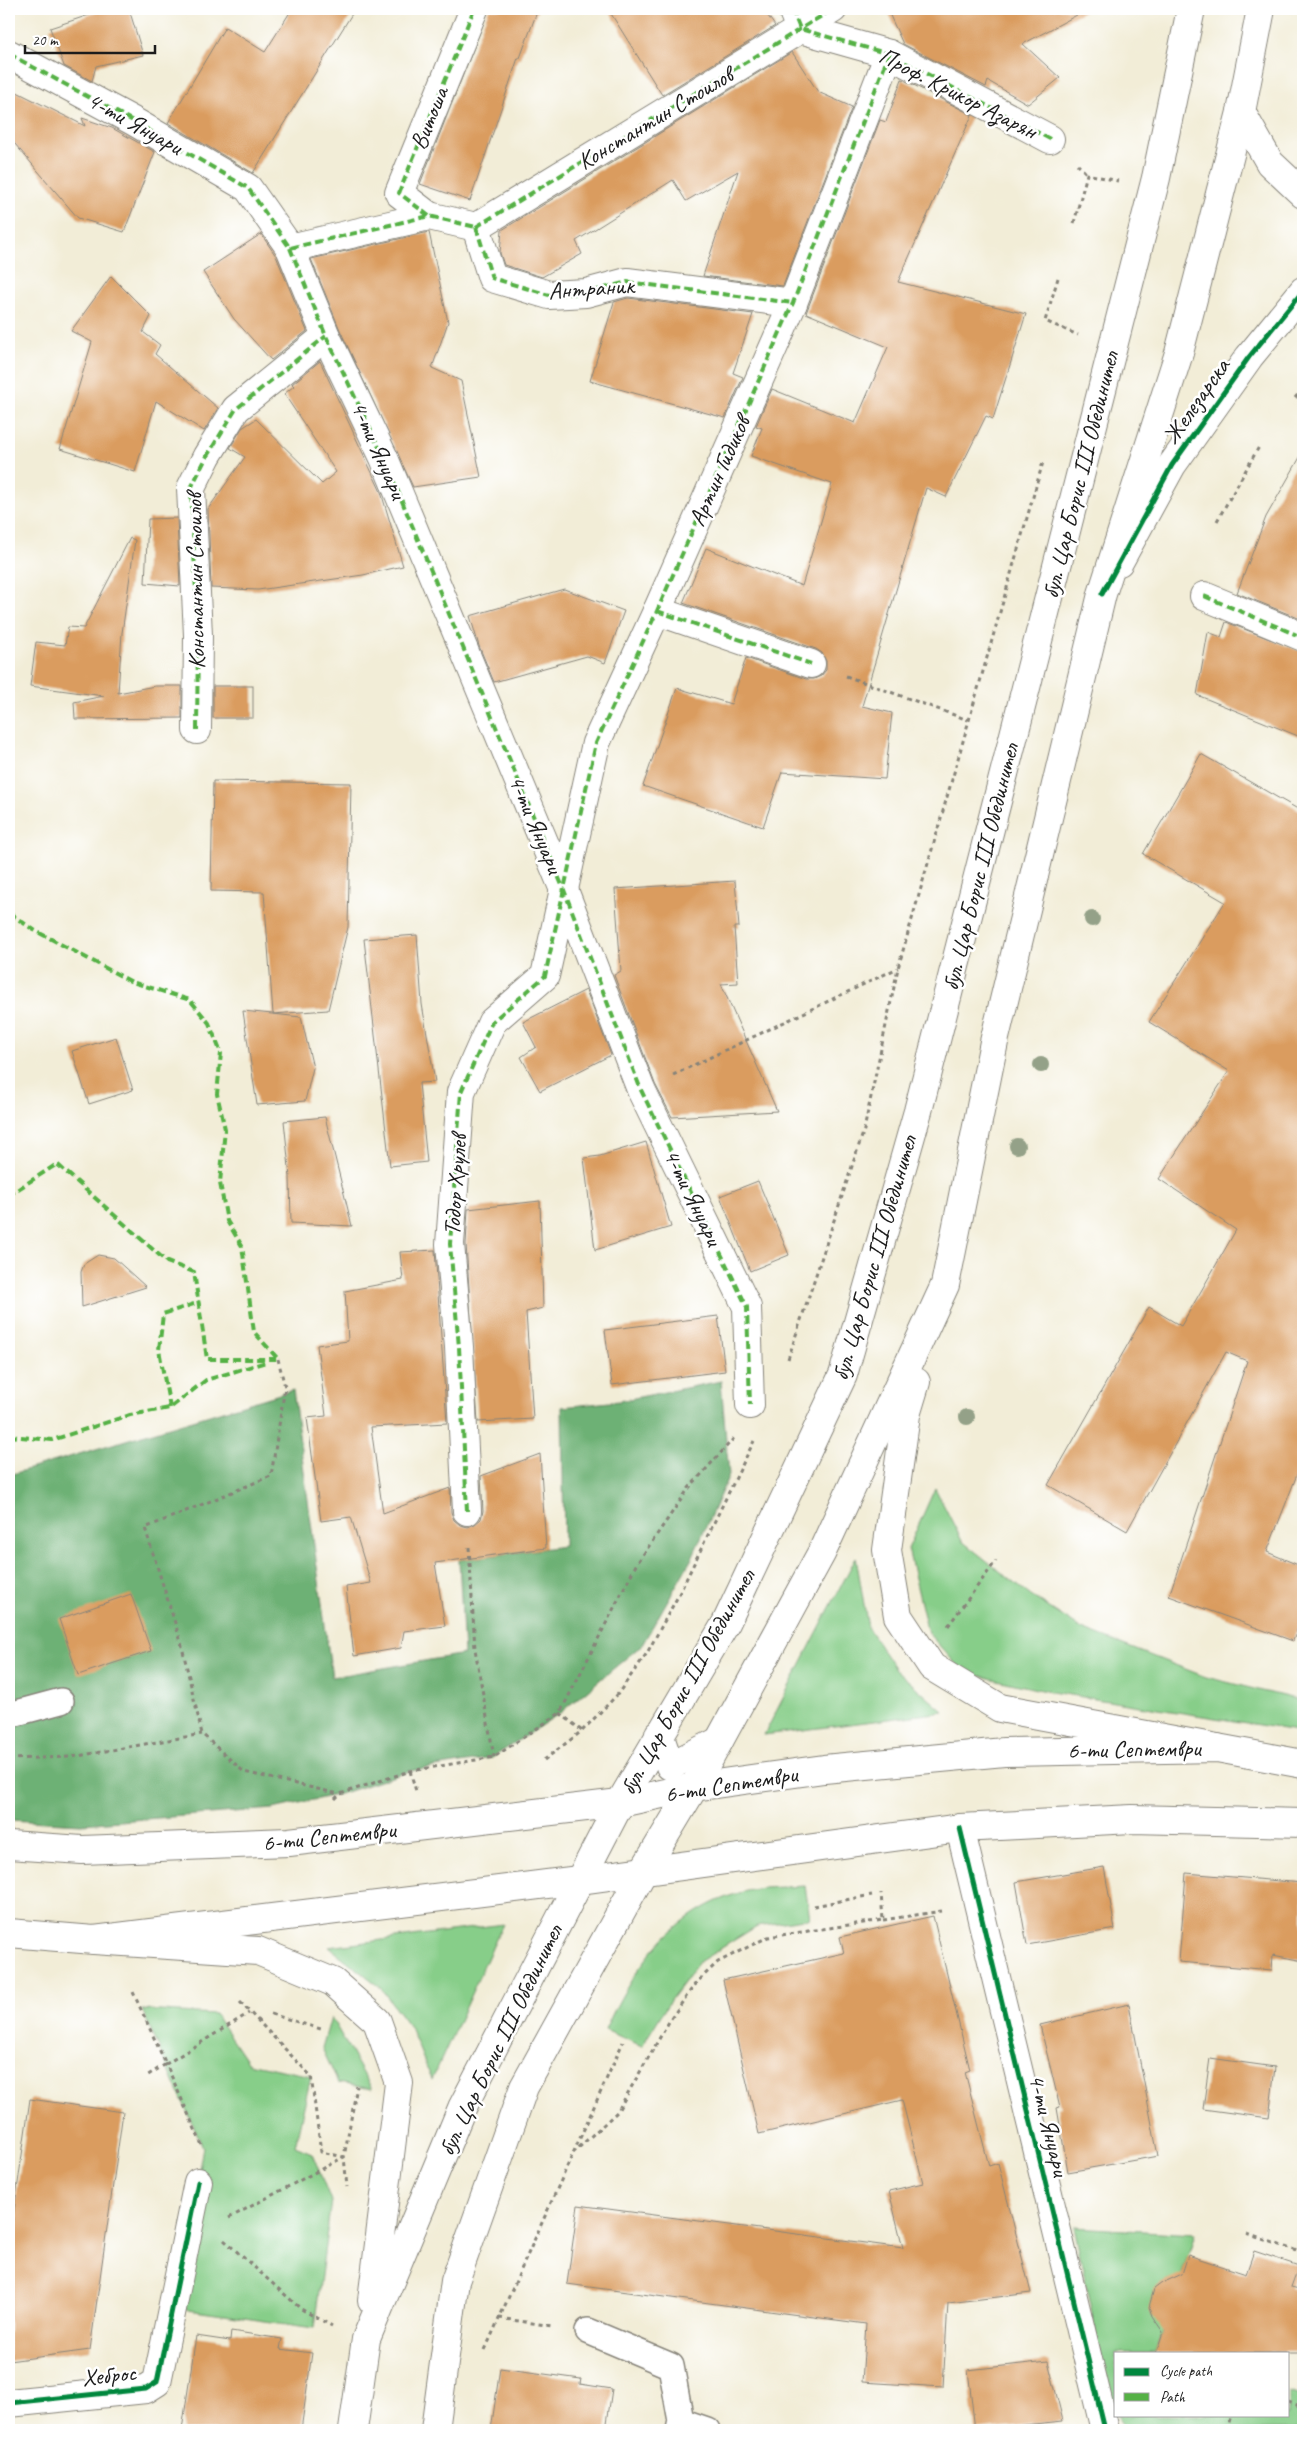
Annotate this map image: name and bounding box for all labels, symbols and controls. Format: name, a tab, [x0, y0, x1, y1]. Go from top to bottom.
scale bar	[25, 22, 155, 54]
text: 20 m	[32, 31, 59, 50]
street label: Проф. Крикор Азарян	[874, 40, 1044, 148]
street label: Константин Стоилов	[572, 57, 742, 176]
street label: Витоша	[403, 80, 456, 154]
street label: 4-ти Януари	[82, 85, 190, 162]
street label: Антраник	[547, 270, 637, 306]
street label: бул. Цар Борис III Обединител	[1035, 347, 1126, 601]
street label: Железарска	[1156, 351, 1237, 450]
street label: 4-ти Януари	[344, 396, 415, 506]
street label: Артин Гидиков	[681, 407, 758, 531]
street label: Константин Стоилов	[178, 488, 212, 669]
street label: бул. Цар Борис III Обединител	[935, 739, 1026, 993]
street label: 4-ти Януари	[502, 770, 571, 880]
street label: Тодор Хрулев	[437, 1129, 474, 1237]
street label: бул. Цар Борис III Обединител	[825, 1130, 924, 1384]
street label: 4-ти Януари	[657, 1144, 730, 1252]
street label: бул. Цар Борис III Обединител	[613, 1562, 762, 1800]
street label: 6-ти Септември	[1067, 1733, 1203, 1765]
street label: 6-ти Септември	[663, 1758, 801, 1809]
street label: 6-ти Септември	[261, 1814, 399, 1858]
street label: бул. Цар Борис III Обединител	[431, 1918, 570, 2160]
street label: 4-ти Януари	[1022, 2071, 1077, 2181]
legend	[1114, 2352, 1290, 2416]
street label: Хеброс	[81, 2357, 138, 2393]
text: Cycle path	[1160, 2362, 1212, 2381]
text: Path	[1160, 2388, 1186, 2407]

